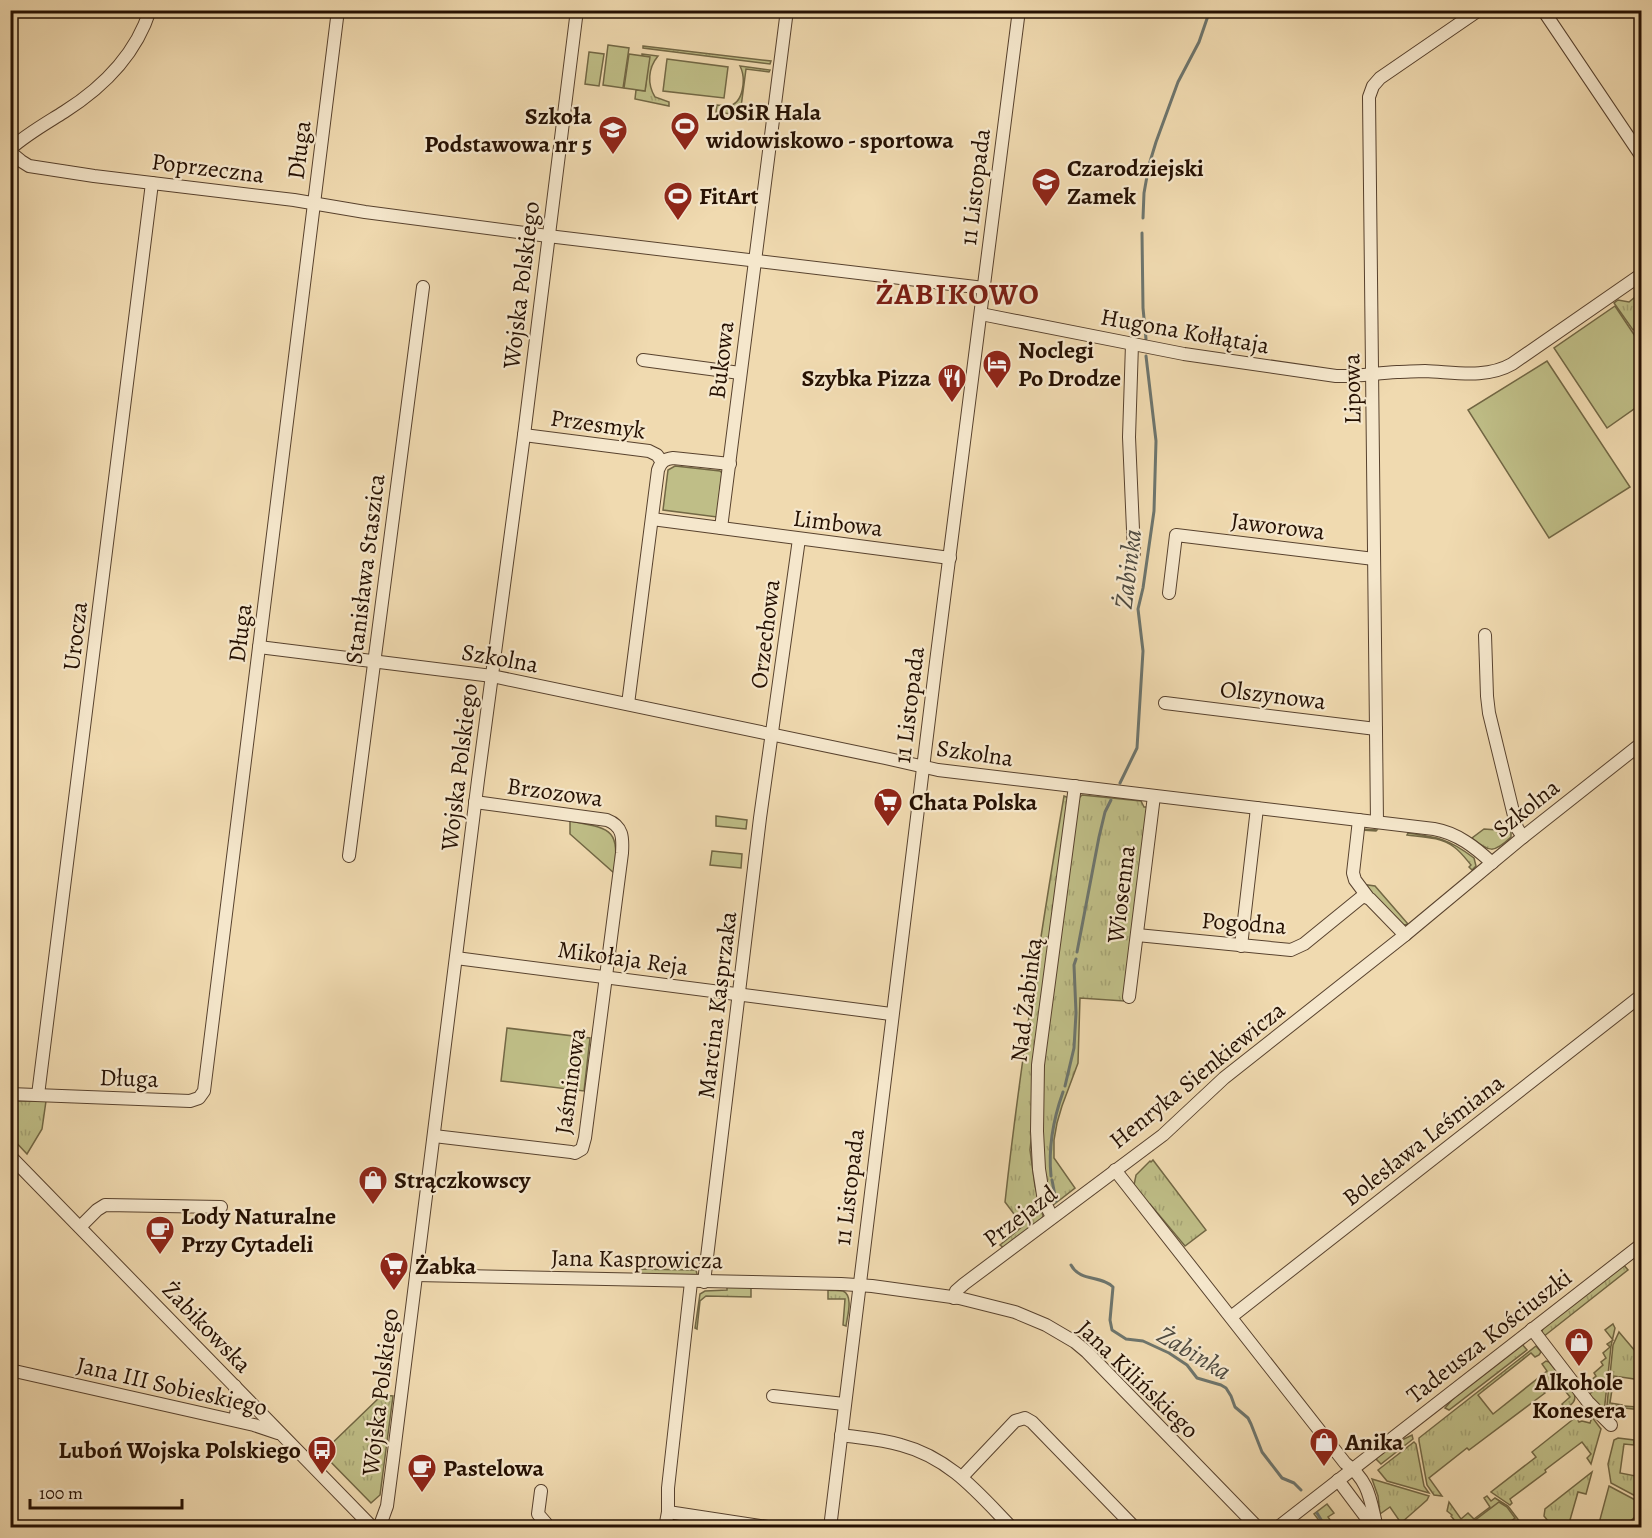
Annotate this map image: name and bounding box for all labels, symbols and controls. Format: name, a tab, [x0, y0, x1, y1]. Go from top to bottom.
place label: LOSiR Hala widowiskowo - sportowa	[705, 96, 954, 156]
place label: Szkoła Podstawowa nr 5	[424, 100, 592, 160]
sports icon: LOSiR Hala widowiskowo - sportowa	[669, 110, 701, 152]
school or university icon: Szkoła Podstawowa nr 5	[597, 114, 629, 156]
street label: Długa	[280, 118, 319, 181]
street label: 11 Listopada	[952, 126, 998, 247]
street label: Poprzeczna	[150, 145, 267, 191]
place label: Czarodziejski Zamek	[1067, 152, 1204, 212]
school or university icon: Czarodziejski Zamek	[1030, 166, 1062, 208]
sports icon: FitArt	[662, 180, 694, 222]
place label: FitArt	[699, 180, 759, 212]
street label: Wojska Polskiego	[495, 199, 547, 371]
district label: ŻABIKOWO	[876, 274, 1040, 314]
street label: Hugona Kołłątaja	[1098, 300, 1273, 362]
street label: Bukowa	[700, 319, 742, 401]
place label: Noclegi Po Drodze	[1018, 334, 1121, 394]
hotel icon: Noclegi Po Drodze	[981, 348, 1013, 390]
street label: Lipowa	[1335, 352, 1369, 425]
place label: Szybka Pizza	[801, 362, 931, 394]
restaurant icon: Szybka Pizza	[936, 362, 968, 404]
street label: Przesmyk	[548, 401, 648, 447]
street label: Stanisława Staszica	[337, 471, 393, 666]
street label: Limbowa	[791, 502, 886, 544]
street label: Jaworowa	[1229, 504, 1328, 548]
water label: Żabinka	[1106, 527, 1150, 611]
street label: Orzechowa	[742, 577, 788, 690]
street label: Urocza	[55, 599, 95, 672]
street label: Długa	[221, 601, 260, 664]
street label: Szkolna	[459, 636, 542, 681]
street label: 11 Listopada	[886, 644, 932, 765]
street label: Olszynowa	[1218, 673, 1329, 717]
street label: Wojska Polskiego	[433, 681, 485, 853]
street label: Szkolna	[934, 732, 1016, 774]
street label: Brzozowa	[505, 769, 606, 815]
street label: Szkolna	[1486, 771, 1567, 845]
supermarket icon: Chata Polska	[872, 786, 904, 828]
place label: Chata Polska	[909, 786, 1038, 818]
street label: Wiosenna	[1099, 843, 1143, 946]
street label: Pogodna	[1200, 904, 1288, 942]
street label: Marcina Kasprzaka	[690, 909, 744, 1101]
street label: Mikołaja Reja	[556, 933, 691, 983]
street label: Nad Żabinką	[1002, 935, 1050, 1064]
street label: Henryka Sienkiewicza	[1102, 994, 1292, 1156]
street label: Jaśminowa	[547, 1025, 593, 1136]
street label: Długa	[99, 1061, 160, 1095]
street label: Bolesława Leśmiana	[1336, 1066, 1511, 1213]
street label: 11 Listopada	[826, 1126, 872, 1247]
shop icon: Strączkowscy	[357, 1164, 389, 1206]
place label: Strączkowscy	[394, 1164, 531, 1196]
street label: Przejazd	[976, 1178, 1064, 1254]
place label: Lody Naturalne Przy Cytadeli	[181, 1200, 336, 1260]
cafe icon: Lody Naturalne Przy Cytadeli	[144, 1214, 176, 1256]
street label: Jana Kasprowicza	[551, 1241, 724, 1277]
supermarket icon: Żabka	[378, 1250, 410, 1292]
place label: Żabka	[415, 1250, 477, 1282]
street label: Tadeusza Kościuszki	[1400, 1261, 1578, 1411]
street label: Żabikowska	[155, 1274, 259, 1380]
street label: Wojska Polskiego	[354, 1306, 406, 1478]
street label: Jana Kilińskiego	[1070, 1313, 1206, 1445]
water label: Żabinka	[1151, 1317, 1237, 1389]
shop icon: Alkohole Konesera	[1563, 1326, 1595, 1368]
street label: Jana III Sobieskiego	[73, 1348, 271, 1424]
place label: Alkohole Konesera	[1532, 1366, 1626, 1426]
shop icon: Anika	[1308, 1426, 1340, 1468]
place label: Anika	[1344, 1426, 1404, 1458]
place label: Luboń Wojska Polskiego	[58, 1434, 301, 1466]
bus stop icon: Luboń Wojska Polskiego	[306, 1434, 338, 1476]
cafe icon: Pastelowa	[406, 1452, 438, 1494]
place label: Pastelowa	[443, 1452, 544, 1484]
scale bar	[30, 1472, 182, 1510]
text: 100 m	[39, 1481, 83, 1505]

